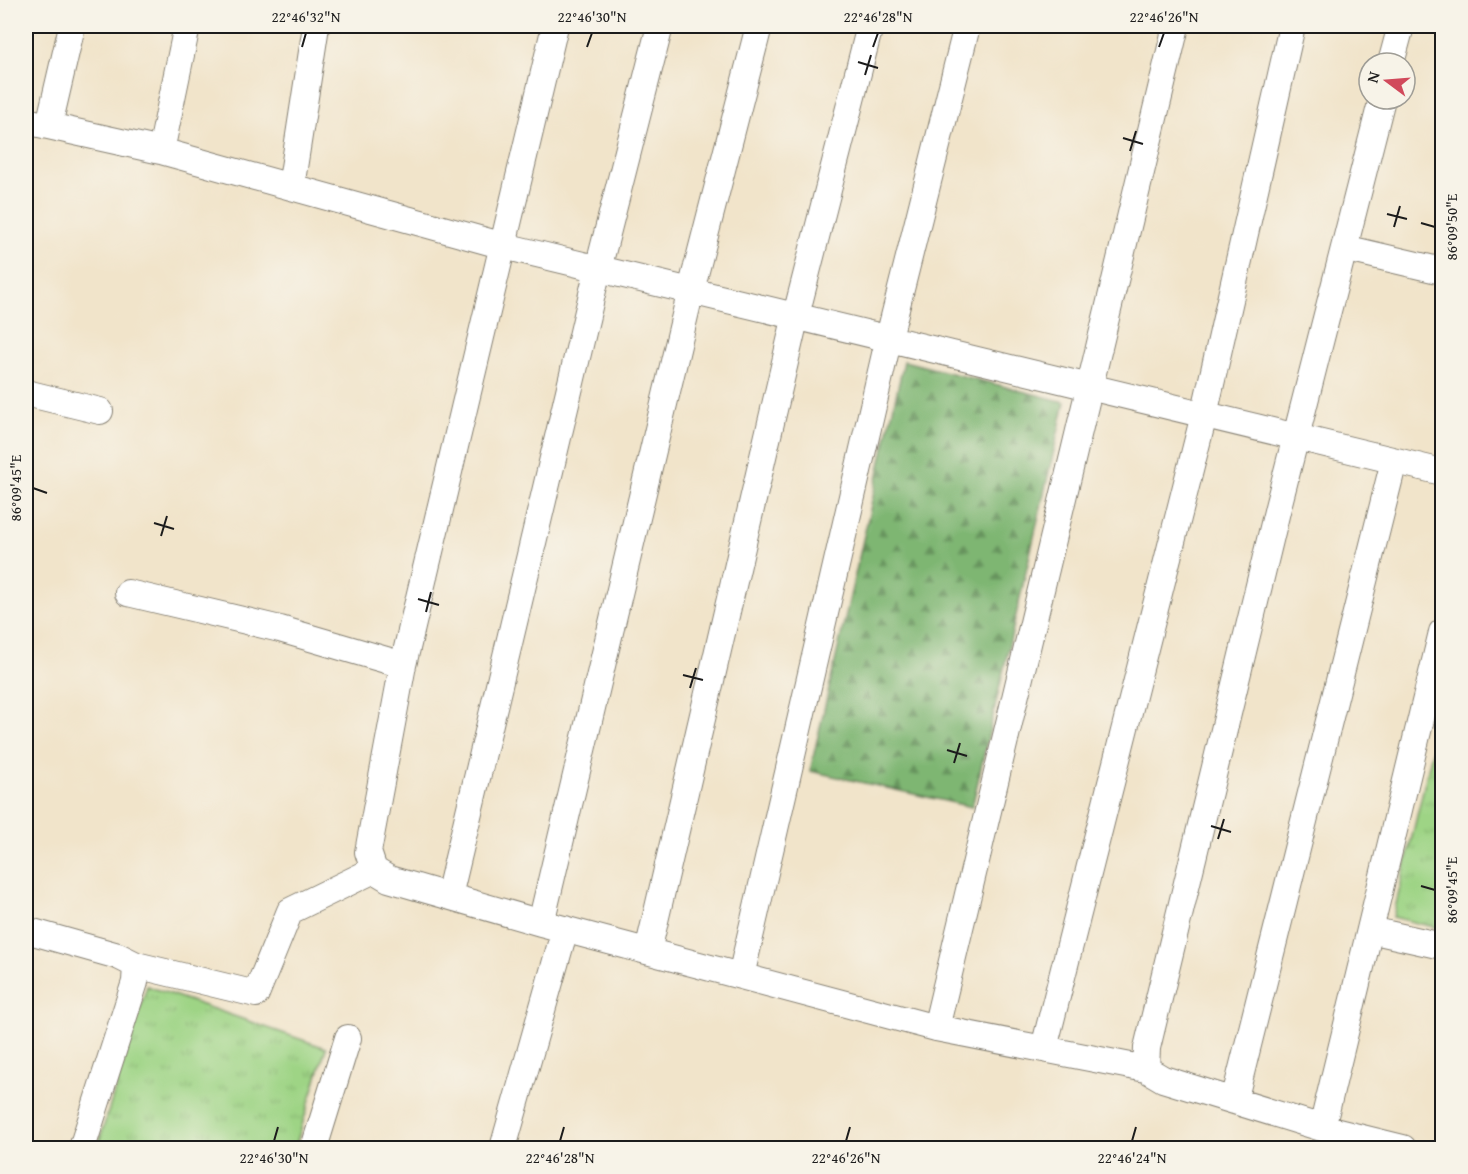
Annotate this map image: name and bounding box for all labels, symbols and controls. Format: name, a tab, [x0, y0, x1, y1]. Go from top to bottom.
text: 22°46'32"N	[272, 6, 341, 27]
text: 22°46'30"N	[558, 6, 627, 27]
text: 22°46'28"N	[844, 6, 913, 27]
text: 22°46'26"N	[1130, 6, 1199, 27]
north arrow	[1357, 51, 1417, 111]
text: N	[1360, 68, 1386, 85]
text: 86°09'50"E	[1441, 193, 1462, 260]
text: 86°09'45"E	[5, 454, 26, 521]
text: 86°09'45"E	[1441, 856, 1462, 923]
text: 22°46'30"N	[240, 1147, 309, 1168]
text: 22°46'28"N	[526, 1147, 595, 1168]
text: 22°46'26"N	[812, 1147, 881, 1168]
text: 22°46'24"N	[1098, 1147, 1167, 1168]

